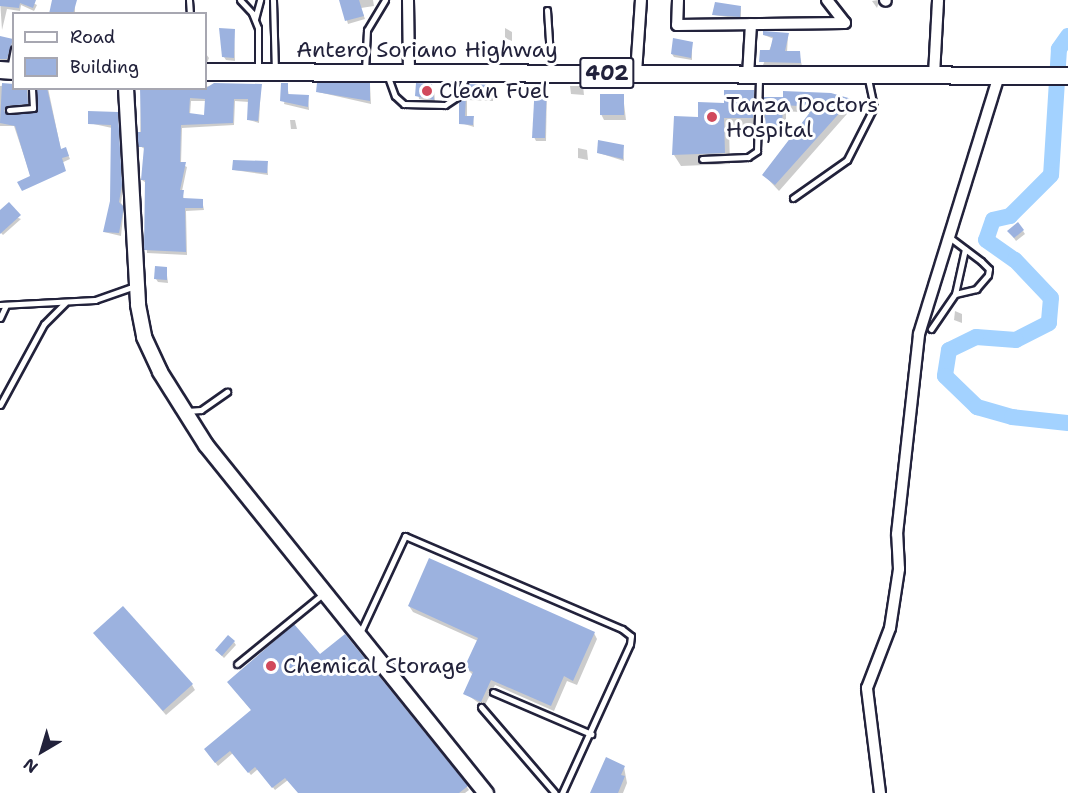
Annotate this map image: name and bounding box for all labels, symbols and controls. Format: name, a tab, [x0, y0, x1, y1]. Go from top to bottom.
legend	[12, 12, 207, 90]
text: Road	[70, 25, 115, 49]
street label: Antero Soriano Highway	[296, 37, 558, 63]
text: Building	[70, 55, 139, 79]
road number: 402	[578, 55, 636, 91]
place label: Clean Fuel	[439, 78, 549, 104]
marker: Clean Fuel	[420, 84, 434, 98]
place label: Tanza Doctors Hospital	[726, 91, 878, 142]
marker: Tanza Doctors Hospital	[703, 108, 721, 126]
place label: Chemical Storage	[283, 653, 467, 679]
marker: Chemical Storage	[264, 659, 278, 673]
north arrow	[12, 721, 72, 781]
text: N	[19, 753, 42, 778]

